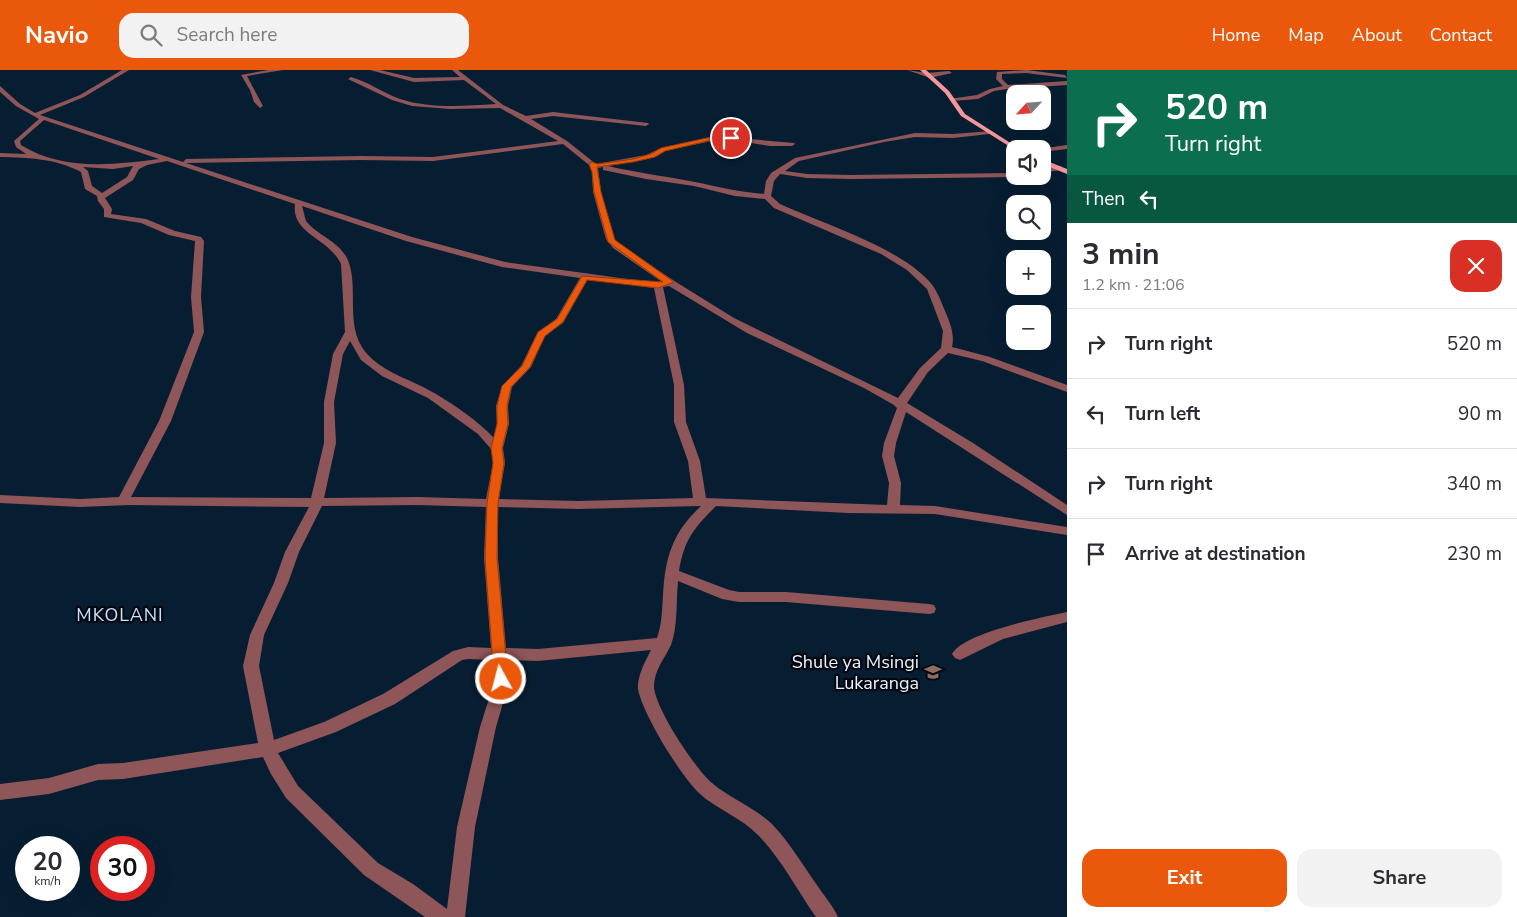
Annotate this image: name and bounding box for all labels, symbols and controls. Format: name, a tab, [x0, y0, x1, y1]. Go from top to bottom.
search box	[119, 13, 469, 58]
text: Navio	[25, 19, 89, 51]
icon: search	[137, 21, 165, 49]
text: Search here	[177, 22, 277, 48]
text: Home	[1212, 23, 1260, 47]
text: Map	[1288, 23, 1324, 47]
text: About	[1352, 23, 1402, 47]
text: Contact	[1430, 23, 1492, 47]
text: 520 m	[1165, 84, 1268, 131]
north arrow	[1006, 85, 1051, 130]
map controls	[1006, 85, 1051, 350]
icon: right	[1082, 90, 1147, 155]
pin	[710, 117, 752, 159]
icon: arrive	[717, 124, 745, 152]
text: Turn right	[1165, 129, 1261, 159]
button: sound	[1006, 140, 1051, 185]
icon: left	[1135, 185, 1163, 213]
text: Then	[1082, 186, 1125, 212]
button: search	[1006, 195, 1051, 240]
text: 3 min	[1082, 234, 1160, 275]
button: close	[1450, 240, 1502, 292]
button: +	[1006, 250, 1051, 295]
text: 1.2 km · 21:06	[1082, 274, 1185, 296]
button: −	[1006, 305, 1051, 350]
icon: right	[1082, 330, 1110, 358]
text: Turn right	[1125, 331, 1212, 357]
text: 520 m	[1447, 331, 1502, 357]
icon: left	[1082, 400, 1110, 428]
text: Turn left	[1125, 401, 1200, 427]
text: 90 m	[1458, 401, 1502, 427]
icon: right	[1082, 470, 1110, 498]
text: Turn right	[1125, 471, 1212, 497]
text: 340 m	[1447, 471, 1502, 497]
icon: arrive	[1082, 540, 1110, 568]
text: Arrive at destination	[1125, 541, 1306, 567]
text: 230 m	[1447, 541, 1502, 567]
district label: MKOLANI	[76, 603, 164, 627]
place label: Shule ya Msingi Lukaranga	[792, 650, 919, 695]
position arrow	[474, 652, 526, 704]
school or university icon: Shule ya Msingi Lukaranga	[923, 662, 943, 682]
speed limit sign: 30	[90, 836, 155, 901]
text: 20	[32, 845, 63, 879]
button: Exit	[1082, 849, 1287, 907]
button: Share	[1297, 849, 1502, 907]
text: km/h	[34, 873, 61, 889]

